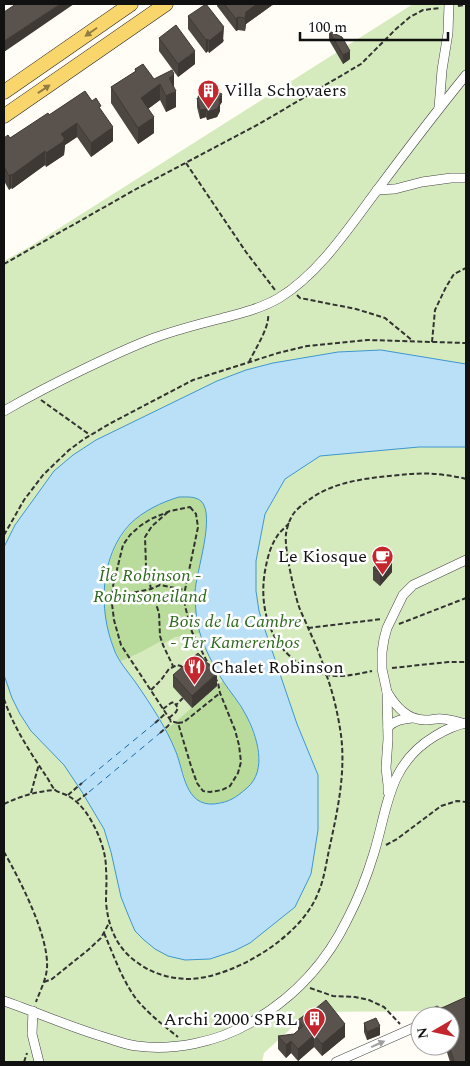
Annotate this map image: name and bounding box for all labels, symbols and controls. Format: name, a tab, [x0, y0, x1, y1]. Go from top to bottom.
scale bar	[300, 10, 448, 42]
text: 100 m	[308, 16, 347, 39]
one-way arrow	[84, 27, 98, 37]
place label: Villa Schovaers	[224, 77, 347, 104]
building icon: Villa Schovaers	[196, 78, 220, 109]
one-way arrow	[38, 84, 51, 94]
place label: Le Kiosque	[278, 543, 367, 570]
cafe icon: Le Kiosque	[371, 544, 395, 575]
park label: Île Robinson - Robinsoneiland	[93, 562, 207, 610]
park label: Bois de la Cambre - Ter Kamerenbos	[168, 608, 302, 656]
place label: Chalet Robinson	[211, 654, 344, 681]
restaurant icon: Chalet Robinson	[183, 655, 207, 686]
place label: Archi 2000 SPRL	[163, 1006, 298, 1033]
north arrow	[410, 1006, 460, 1056]
building icon: Archi 2000 SPRL	[302, 1007, 326, 1038]
text: N	[411, 1026, 434, 1040]
one-way arrow	[371, 1039, 385, 1047]

